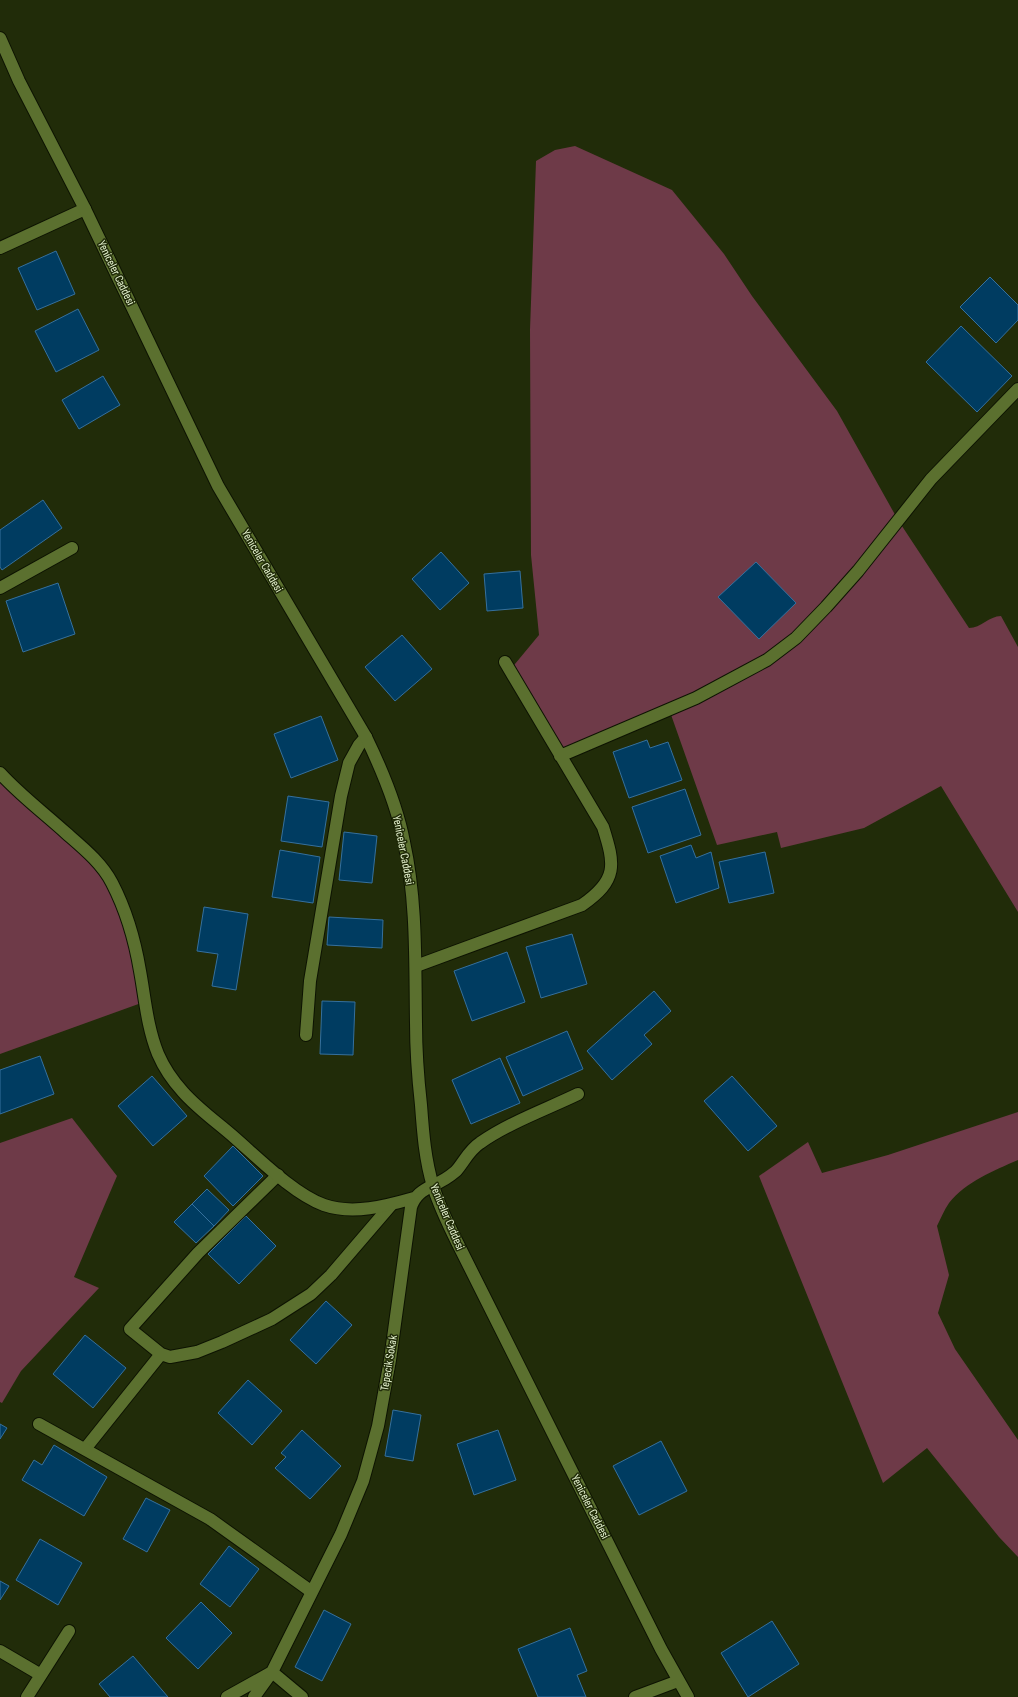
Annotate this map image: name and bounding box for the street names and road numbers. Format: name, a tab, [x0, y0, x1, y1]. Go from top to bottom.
street label: Yeniceler Caddesi	[94, 238, 138, 308]
street label: Yeniceler Caddesi	[238, 527, 286, 595]
street label: Yeniceler Caddesi	[389, 814, 417, 886]
street label: Yeniceler Caddesi	[426, 1182, 468, 1252]
street label: Tepecik Sokak	[377, 1334, 401, 1392]
street label: Yeniceler Caddesi	[567, 1472, 613, 1542]

